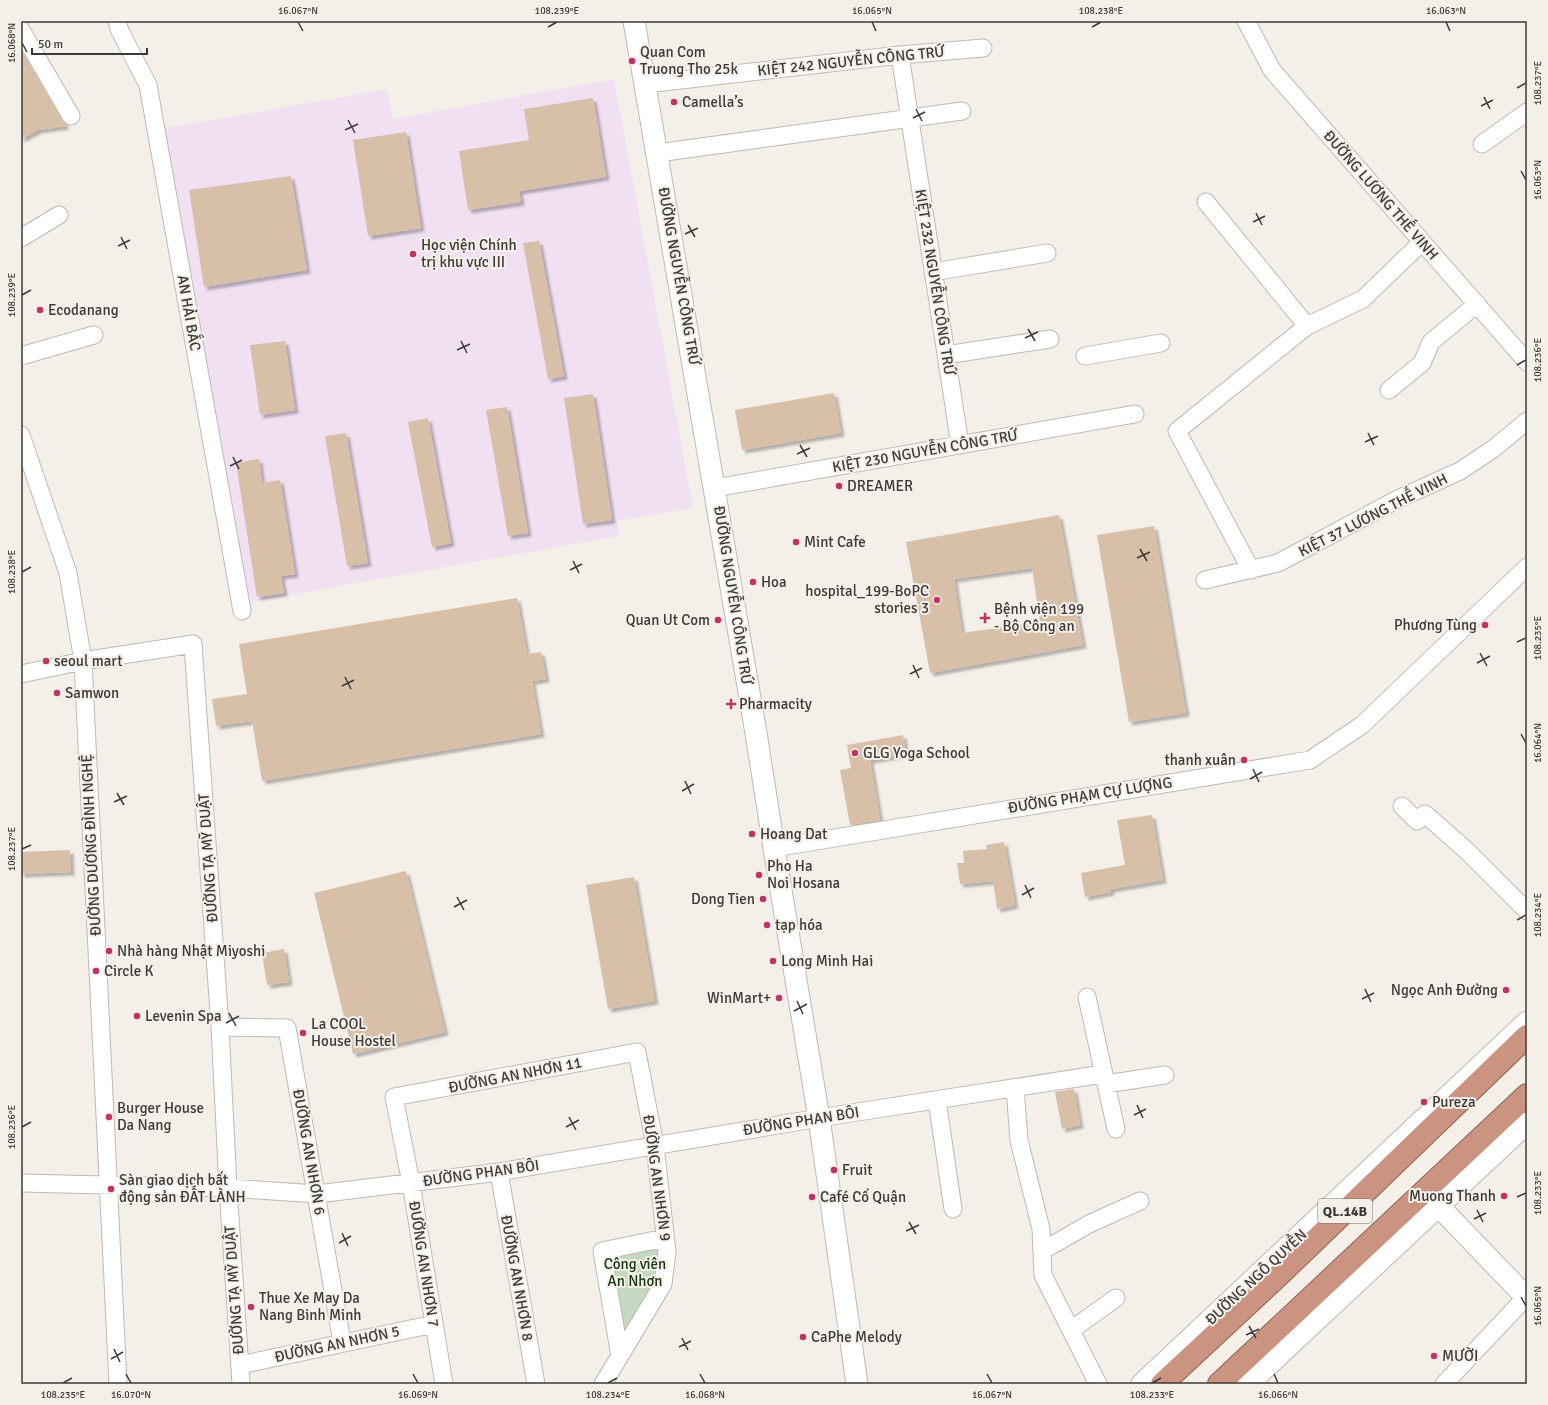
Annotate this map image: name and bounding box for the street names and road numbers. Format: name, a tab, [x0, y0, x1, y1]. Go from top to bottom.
street label: KIỆT 242 NGUYỄN CÔNG TRỨ	[756, 38, 946, 80]
street label: ĐƯỜNG LƯƠNG THẾ VINH	[1320, 124, 1445, 264]
street label: ĐƯỜNG NGUYỄN CÔNG TRỨ	[654, 185, 708, 367]
street label: KIỆT 232 NGUYỄN CÔNG TRỨ	[911, 187, 963, 377]
street label: AN HẢI BẮC	[173, 273, 207, 352]
street label: KIỆT 230 NGUYỄN CÔNG TRỨ	[830, 422, 1020, 476]
street label: KIỆT 37 LƯƠNG THẾ VINH	[1294, 467, 1451, 560]
street label: ĐƯỜNG NGUYỄN CÔNG TRỨ	[710, 504, 760, 686]
street label: ĐƯỜNG DƯƠNG ĐÌNH NGHỆ	[76, 754, 105, 936]
street label: ĐƯỜNG PHẠM CỰ LƯỢNG	[1007, 772, 1173, 817]
street label: ĐƯỜNG TẠ MỸ DUẬT	[193, 792, 221, 923]
street label: ĐƯỜNG AN NHƠN 11	[447, 1052, 583, 1097]
street label: ĐƯỜNG AN NHƠN 6	[289, 1088, 330, 1216]
street label: ĐƯỜNG PHAN BÔI	[741, 1102, 860, 1139]
street label: ĐƯỜNG AN NHƠN 9	[639, 1114, 676, 1242]
street label: ĐƯỜNG PHAN BÔI	[421, 1155, 540, 1190]
road number: QL.14B	[1318, 1199, 1372, 1223]
street label: ĐƯỜNG AN NHƠN 7	[405, 1200, 444, 1328]
street label: ĐƯỜNG AN NHƠN 8	[497, 1214, 538, 1342]
street label: ĐƯỜNG NGÔ QUYỀN	[1200, 1223, 1310, 1329]
street label: ĐƯỜNG TẠ MỸ DUẬT	[219, 1224, 247, 1355]
street label: ĐƯỜNG AN NHƠN 5	[273, 1321, 401, 1366]

